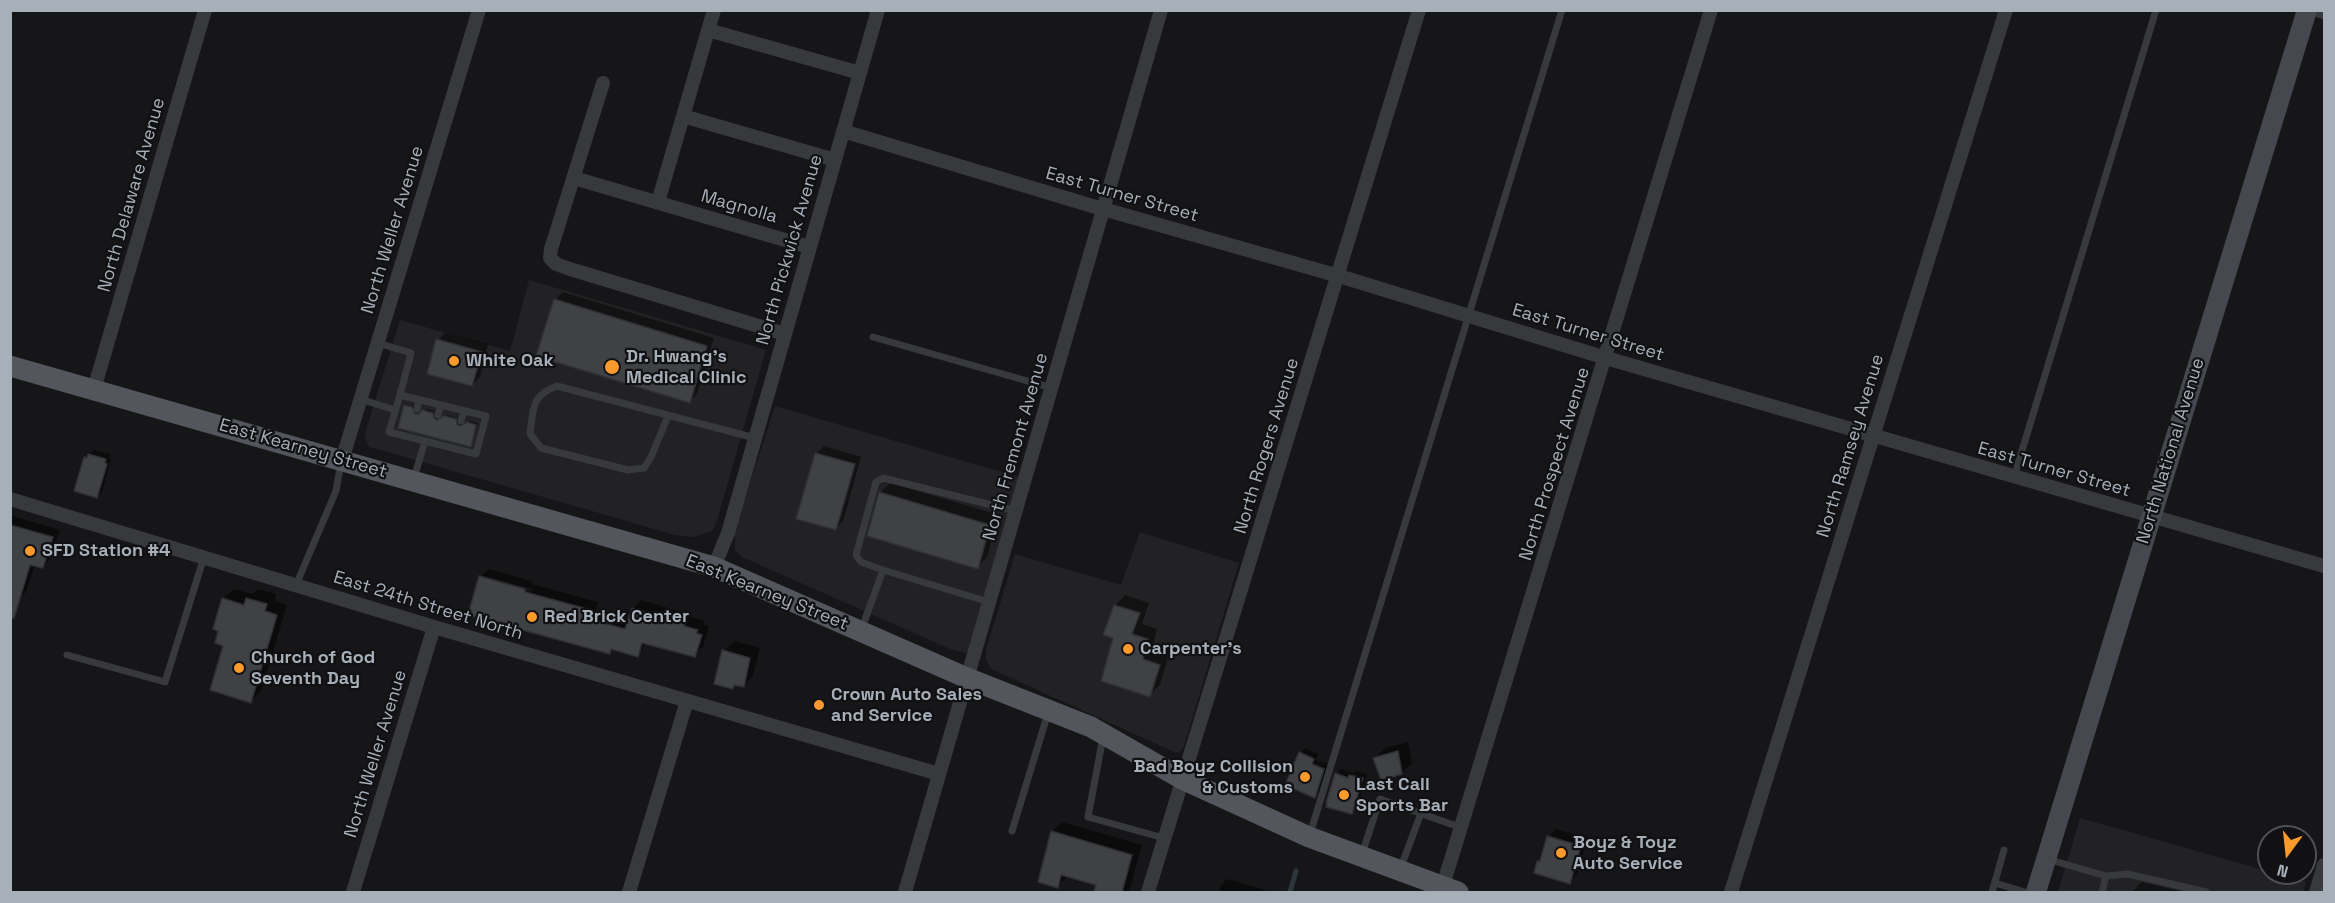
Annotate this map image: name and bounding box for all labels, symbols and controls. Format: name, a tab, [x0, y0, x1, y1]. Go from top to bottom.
street label: North Delaware Avenue	[94, 95, 170, 295]
street label: North Weller Avenue	[357, 143, 429, 317]
street label: North Pickwick Avenue	[752, 152, 828, 348]
street label: East Turner Street	[1043, 163, 1201, 227]
street label: Magnolla	[698, 186, 780, 228]
street label: East Turner Street	[1509, 300, 1667, 366]
place label: Dr. Hwang's Medical Clinic	[626, 346, 746, 388]
place label: White Oak	[466, 350, 554, 372]
street label: North Fremont Avenue	[979, 351, 1053, 543]
street label: North Ramsey Avenue	[1813, 352, 1889, 540]
marker: White Oak	[447, 354, 461, 368]
street label: North Rogers Avenue	[1230, 355, 1304, 537]
street label: North National Avenue	[2132, 355, 2210, 547]
marker: Dr. Hwang's Medical Clinic	[603, 358, 621, 376]
street label: North Prospect Avenue	[1515, 365, 1595, 563]
street label: East Kearney Street	[217, 415, 389, 483]
street label: East Turner Street	[1975, 438, 2133, 502]
place label: SFD Station #4	[42, 540, 171, 562]
marker: SFD Station #4	[23, 544, 37, 558]
street label: East Kearney Street	[683, 551, 851, 635]
street label: East 24th Street North	[331, 567, 525, 645]
place label: Red Brick Center	[544, 606, 689, 628]
marker: Red Brick Center	[525, 610, 539, 624]
place label: Carpenter's	[1140, 638, 1242, 660]
marker: Carpenter's	[1121, 642, 1135, 656]
place label: Church of God Seventh Day	[251, 647, 375, 690]
marker: Church of God Seventh Day	[232, 661, 246, 675]
street label: North Weller Avenue	[340, 667, 412, 841]
place label: Crown Auto Sales and Service	[831, 684, 982, 726]
marker: Crown Auto Sales and Service	[812, 698, 826, 712]
place label: Bad Boyz Collision & Customs	[1134, 756, 1293, 798]
marker: Bad Boyz Collision & Customs	[1298, 770, 1312, 784]
place label: Last Call Sports Bar	[1356, 774, 1448, 816]
marker: Last Call Sports Bar	[1337, 788, 1351, 802]
north arrow	[2257, 825, 2317, 885]
place label: Boyz & Toyz Auto Service	[1573, 832, 1683, 874]
marker: Boyz & Toyz Auto Service	[1554, 846, 1568, 860]
text: N	[2275, 859, 2291, 882]

